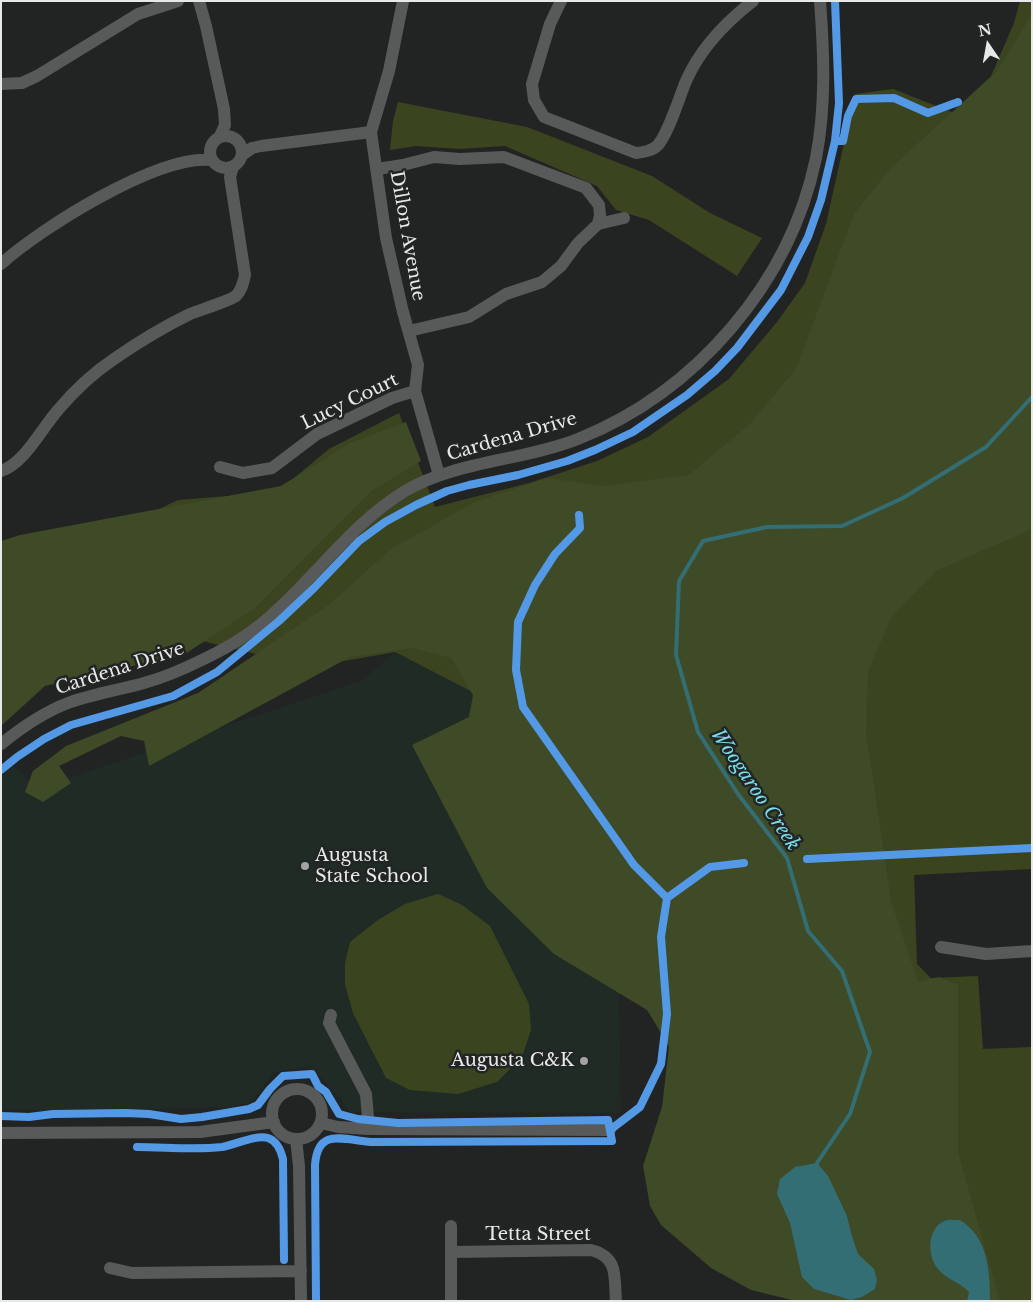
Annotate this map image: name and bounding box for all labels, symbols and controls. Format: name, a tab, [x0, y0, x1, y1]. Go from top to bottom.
north arrow	[963, 20, 1013, 70]
text: N	[977, 20, 993, 41]
street label: Dillon Avenue	[385, 169, 429, 303]
street label: Lucy Court	[298, 369, 402, 435]
street label: Cardena Drive	[444, 408, 580, 466]
street label: Cardena Drive	[53, 638, 187, 700]
water label: Woogaroo Creek	[706, 725, 804, 855]
place label: Augusta State School	[315, 845, 429, 888]
marker: Augusta State School	[299, 860, 311, 872]
place label: Augusta C&K	[451, 1050, 574, 1072]
marker: Augusta C&K	[578, 1055, 590, 1067]
street label: Tetta Street	[485, 1224, 591, 1246]

